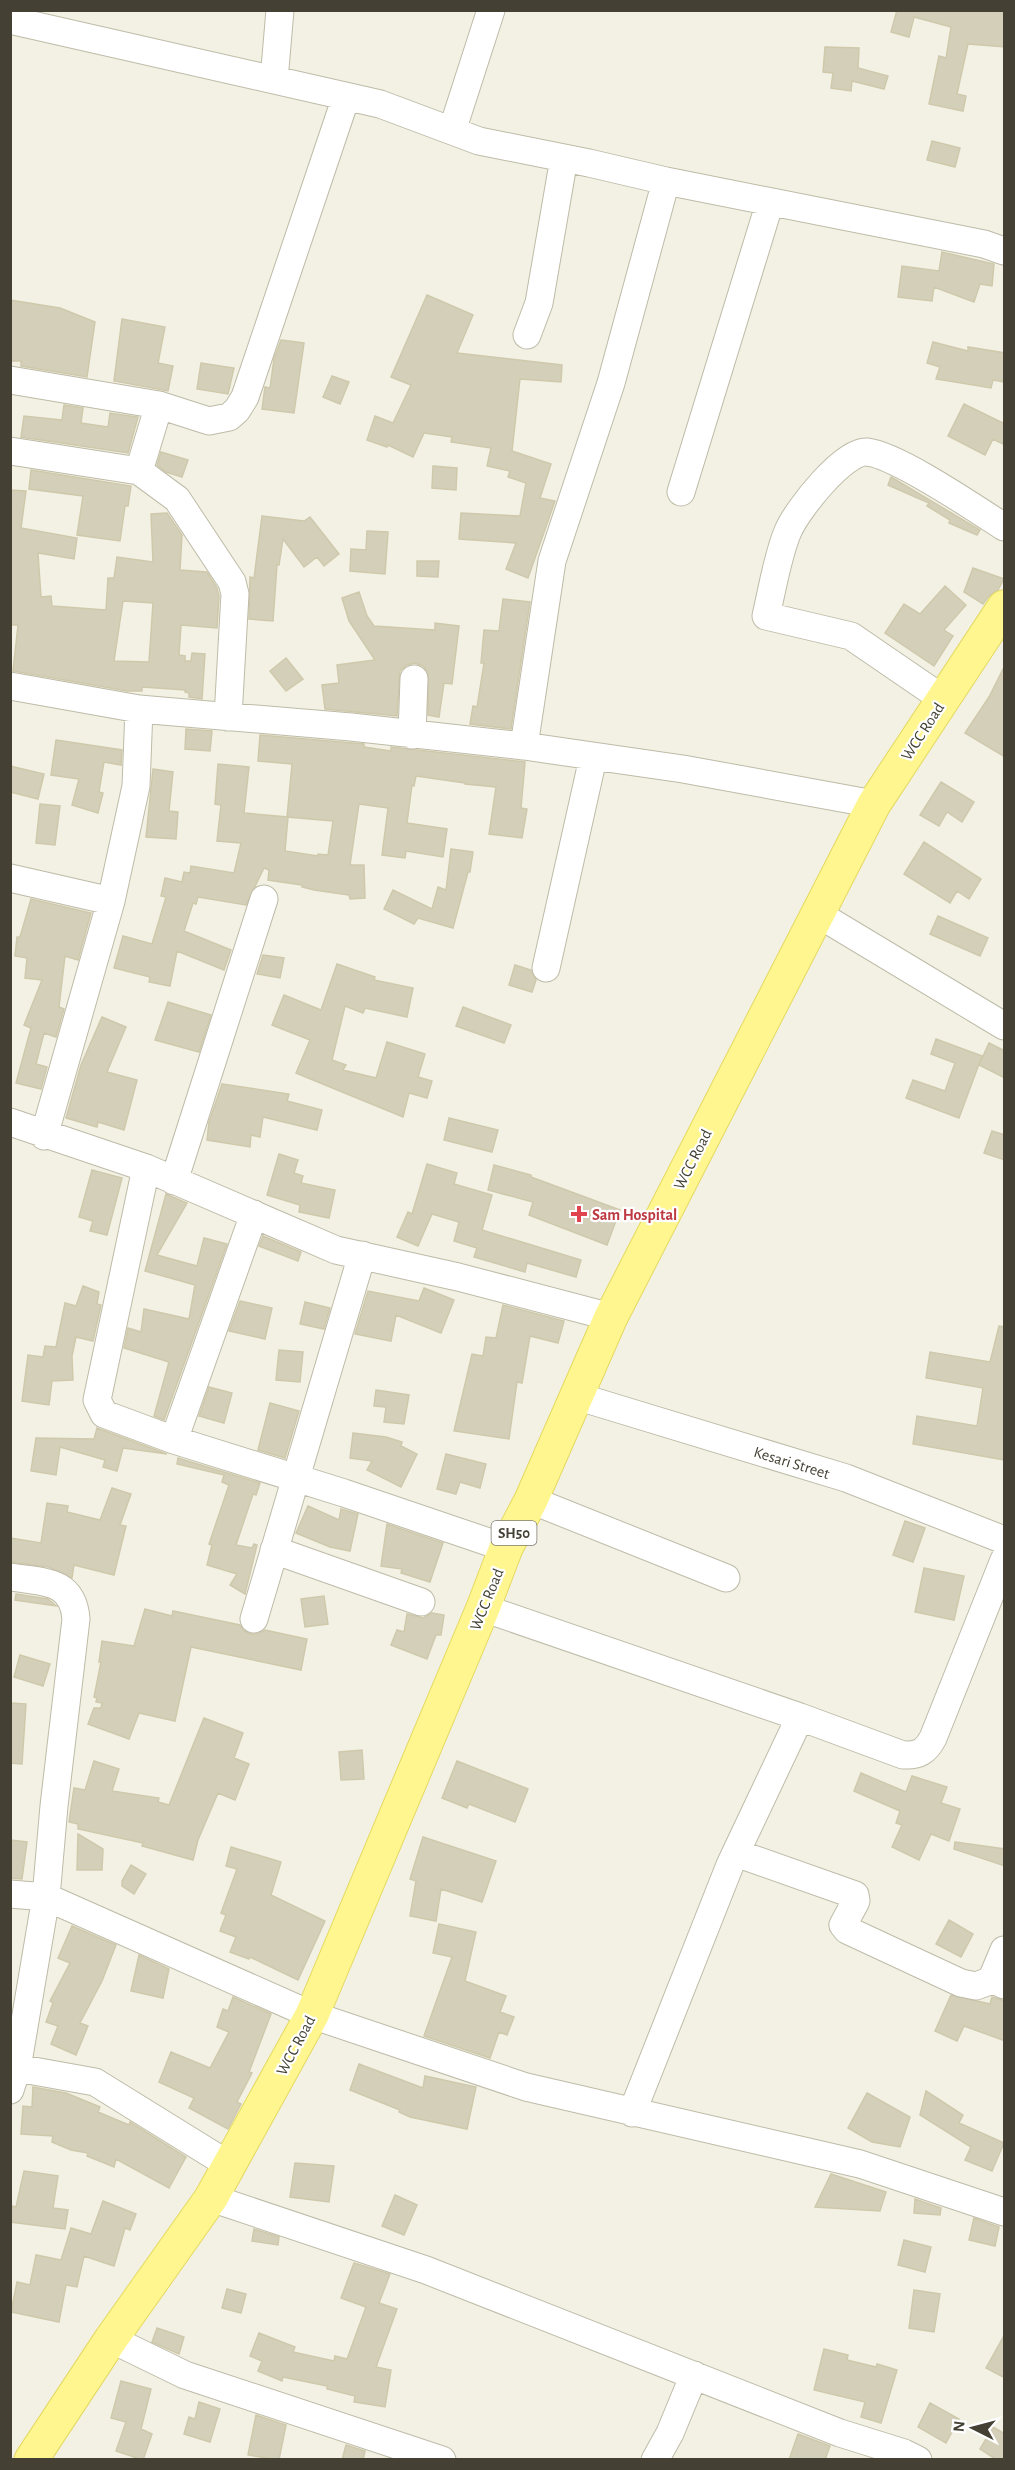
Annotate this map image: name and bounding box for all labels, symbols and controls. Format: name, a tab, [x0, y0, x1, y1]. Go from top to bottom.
street label: WCC Road	[898, 700, 947, 763]
street label: WCC Road	[671, 1127, 715, 1192]
marker: Sam Hospital	[570, 1205, 588, 1223]
place label: Sam Hospital	[592, 1207, 677, 1223]
street label: Kesari Street	[752, 1444, 831, 1482]
road number: SH50	[492, 1521, 536, 1545]
street label: WCC Road	[467, 1566, 507, 1633]
street label: WCC Road	[274, 2013, 318, 2078]
north arrow	[943, 2398, 1003, 2458]
text: N	[951, 2420, 968, 2433]

